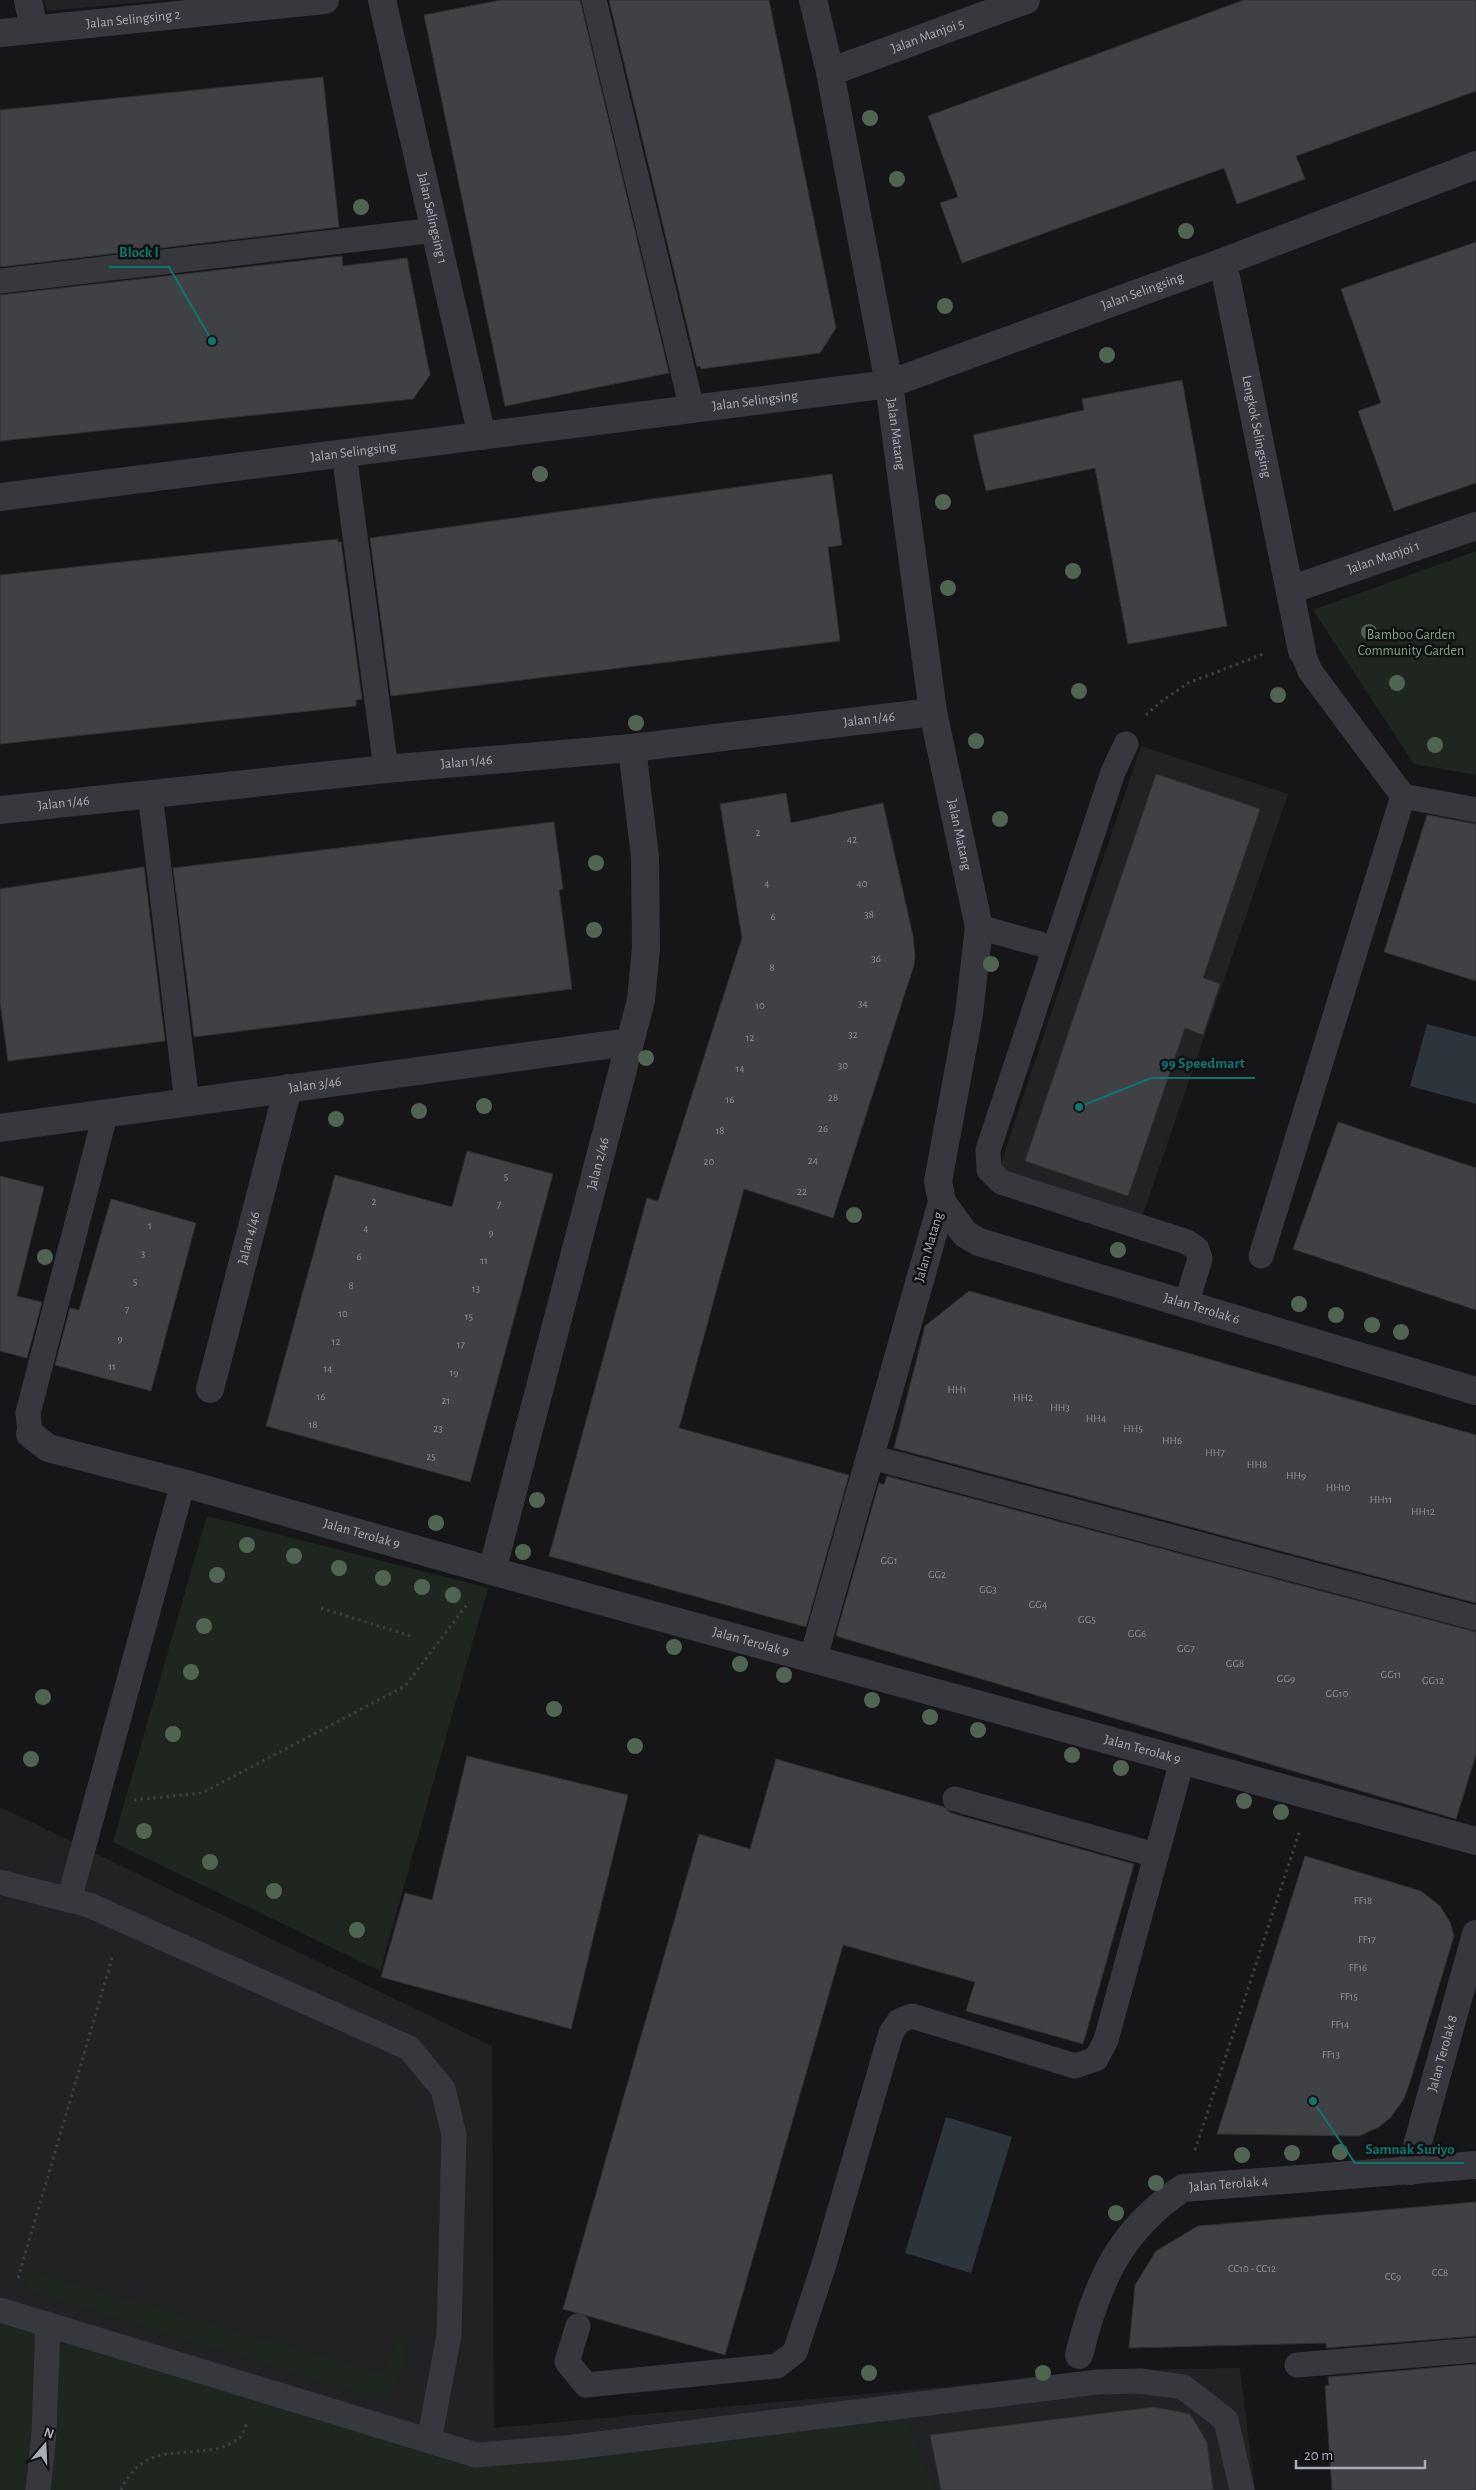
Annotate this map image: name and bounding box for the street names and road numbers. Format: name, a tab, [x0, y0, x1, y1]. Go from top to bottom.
street label: Jalan Selingsing 2	[85, 8, 181, 31]
street label: Jalan Manjoi 5	[889, 16, 966, 56]
street label: Jalan Selingsing 1	[415, 171, 449, 265]
street label: Jalan Selingsing	[1100, 270, 1186, 313]
street label: Lengkok Selingsing	[1239, 374, 1274, 479]
street label: Jalan Selingsing	[711, 389, 799, 413]
street label: Jalan Matang	[884, 397, 907, 471]
street label: Jalan Selingsing	[310, 440, 397, 464]
street label: Jalan Manjoi 1	[1346, 539, 1422, 577]
street label: Jalan 1/46	[843, 710, 896, 730]
street label: Jalan 1/46	[440, 753, 493, 771]
street label: Jalan 1/46	[37, 794, 90, 813]
street label: Jalan Matang	[945, 798, 974, 872]
street label: Jalan 3/46	[288, 1074, 342, 1095]
street label: Jalan 2/46	[585, 1136, 612, 1191]
street label: Jalan 4/46	[236, 1210, 263, 1266]
street label: Jalan Matang	[912, 1210, 946, 1284]
street label: Jalan Terolak 6	[1162, 1291, 1241, 1327]
street label: Jalan Terolak 9	[322, 1516, 401, 1551]
street label: Jalan Terolak 9	[711, 1625, 791, 1659]
street label: Jalan Terolak 9	[1103, 1732, 1182, 1767]
street label: Jalan Terolak 8	[1425, 2014, 1460, 2093]
street label: Jalan Terolak 4	[1189, 2174, 1269, 2194]

